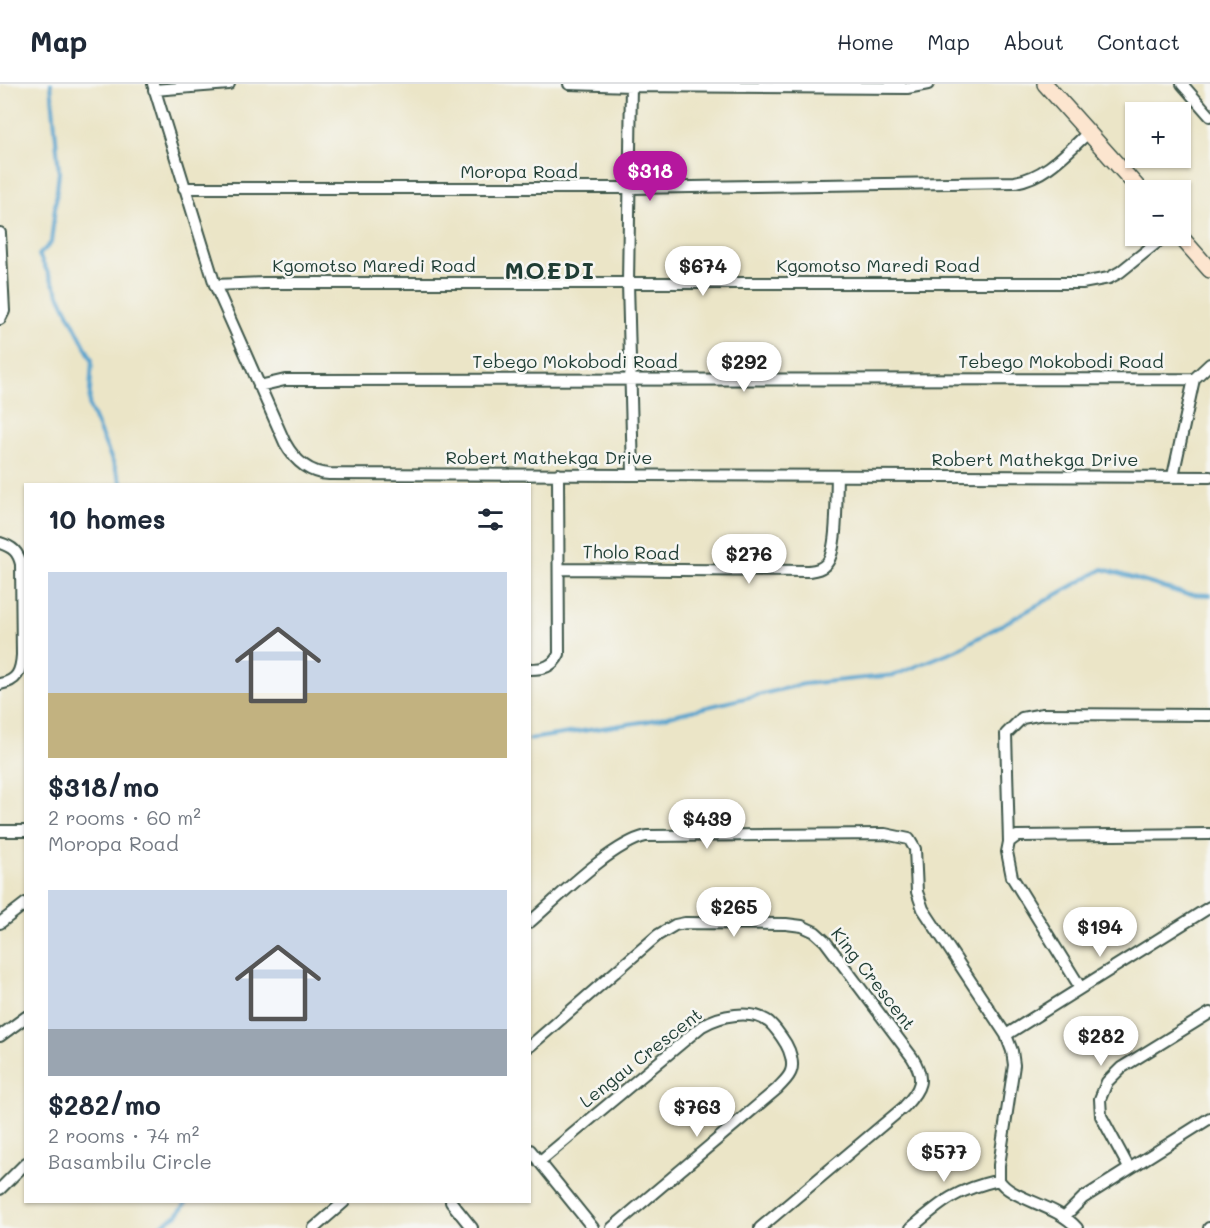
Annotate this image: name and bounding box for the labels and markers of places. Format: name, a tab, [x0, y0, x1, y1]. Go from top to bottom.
pin: $318	[614, 151, 686, 202]
pin: $674	[667, 246, 739, 297]
pin: $292	[708, 342, 780, 393]
pin: $276	[713, 534, 785, 585]
pin: $439	[671, 799, 743, 850]
pin: $265	[698, 887, 770, 938]
pin: $194	[1064, 907, 1136, 958]
pin: $282	[1065, 1016, 1137, 1067]
pin: $763	[661, 1087, 733, 1138]
pin: $577	[908, 1132, 980, 1183]

